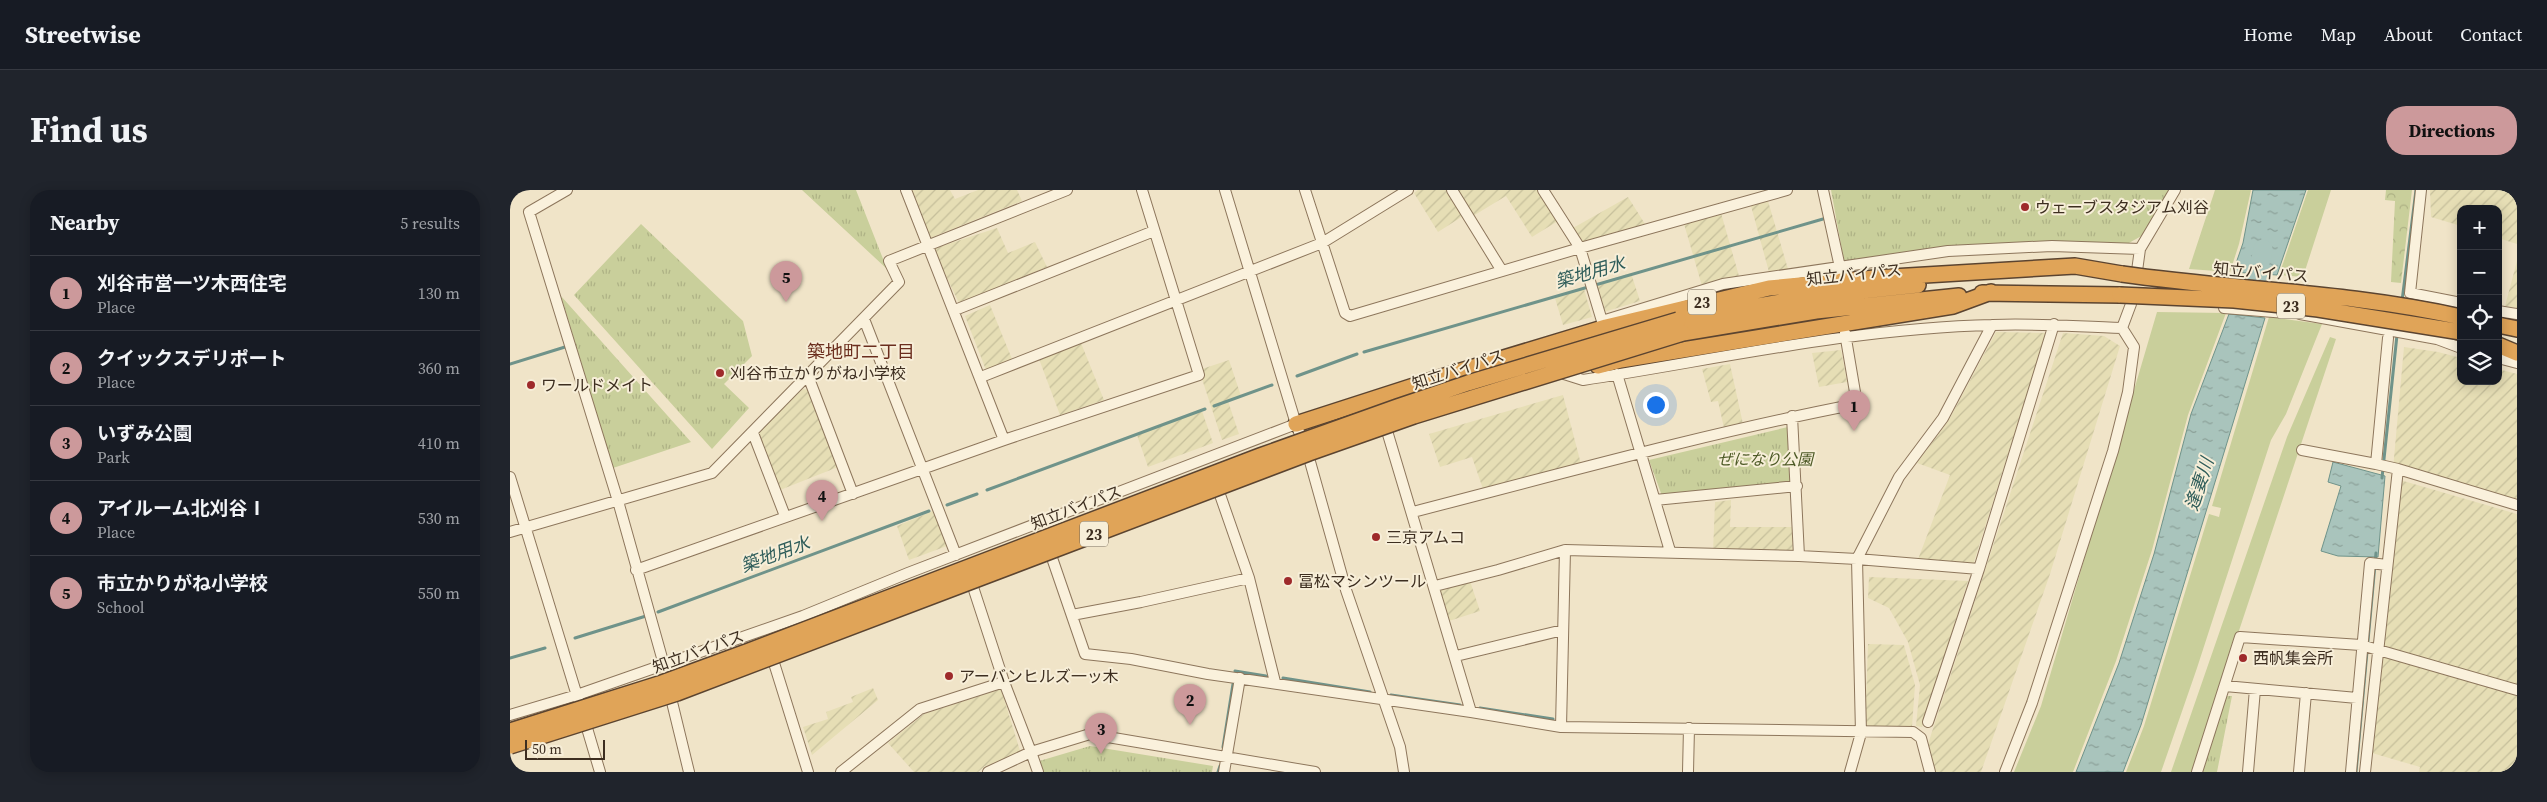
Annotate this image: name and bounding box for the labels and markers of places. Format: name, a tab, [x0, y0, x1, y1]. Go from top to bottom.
place label: ウェーブスタジアム刈谷	[2035, 196, 2209, 218]
marker: ウェーブスタジアム刈谷	[2019, 201, 2031, 213]
pin: 5	[770, 261, 802, 302]
place label: 刈谷市立かりがね小学校	[730, 362, 906, 384]
marker: 刈谷市立かりがね小学校	[714, 367, 726, 379]
place label: ワールドメイト	[541, 374, 653, 396]
marker: ワールドメイト	[525, 379, 537, 391]
pin: 1	[1838, 390, 1870, 431]
pin: 4	[806, 480, 838, 521]
place label: 三京アムコ	[1386, 526, 1465, 548]
marker: 三京アムコ	[1370, 531, 1382, 543]
place label: 冨松マシンツール	[1298, 570, 1426, 592]
marker: 冨松マシンツール	[1282, 575, 1294, 587]
place label: 西帆集会所	[2253, 647, 2333, 669]
marker: 西帆集会所	[2237, 652, 2249, 664]
place label: アーバンヒルズ一ッ木	[959, 665, 1119, 687]
marker: アーバンヒルズ一ッ木	[943, 670, 955, 682]
pin: 2	[1174, 684, 1206, 725]
pin: 3	[1085, 713, 1117, 754]

